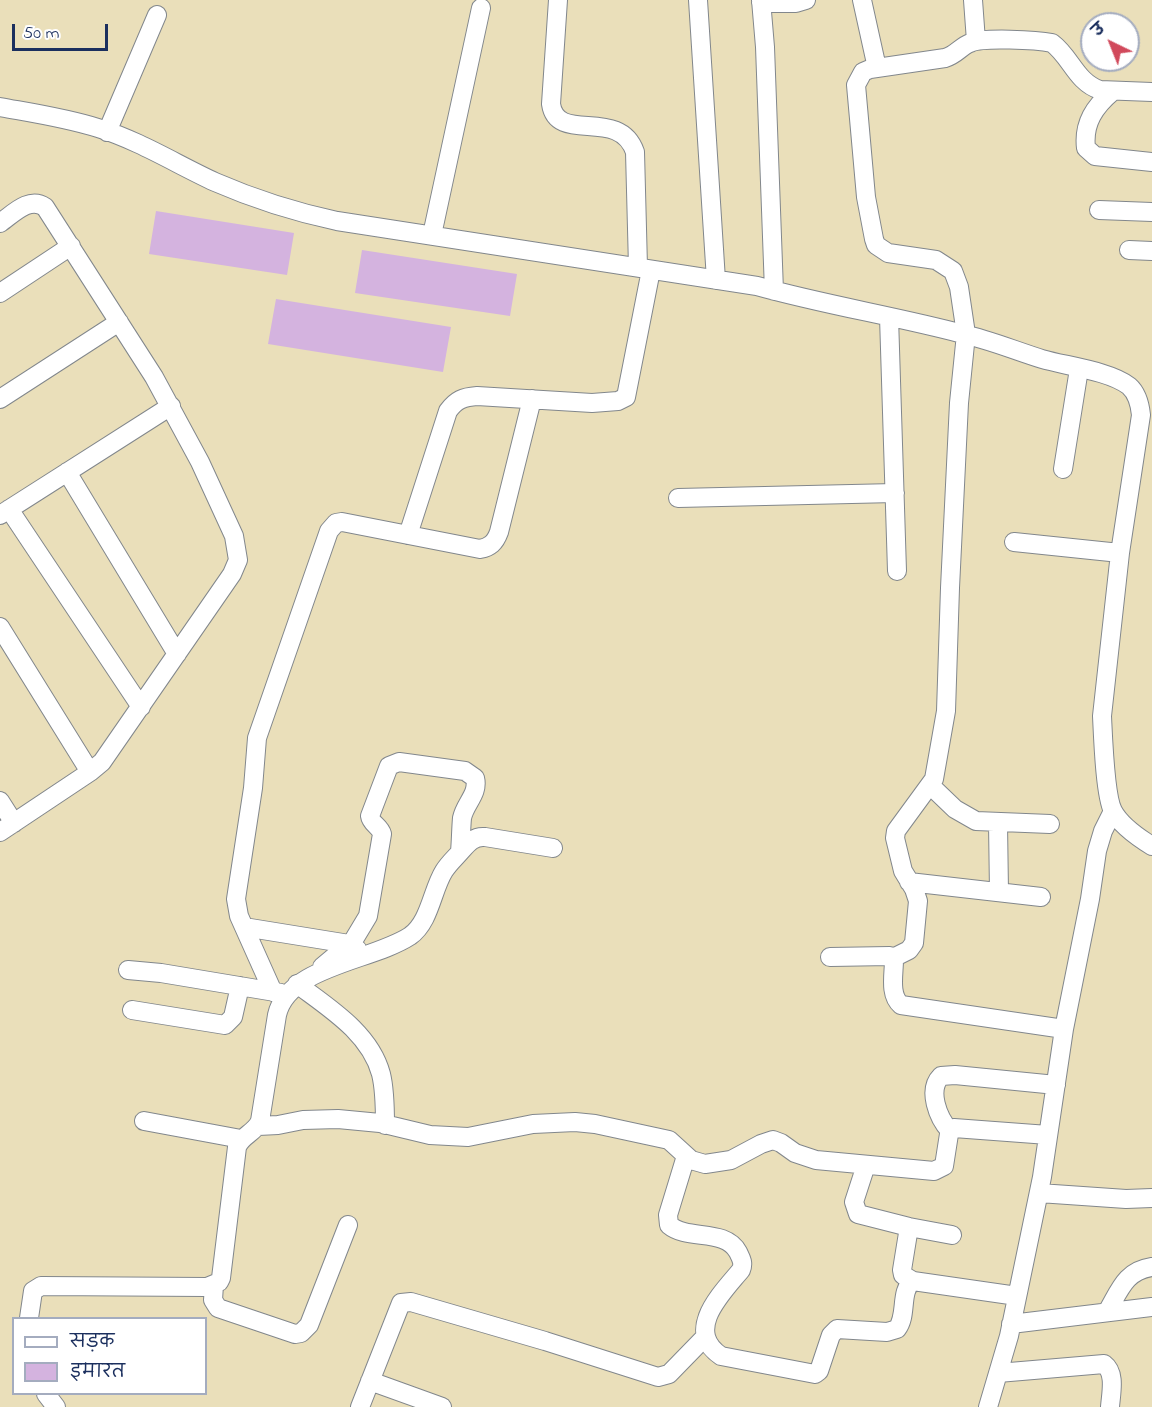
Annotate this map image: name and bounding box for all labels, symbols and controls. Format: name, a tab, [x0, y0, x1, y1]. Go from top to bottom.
scale bar	[15, 12, 111, 50]
north arrow	[1080, 12, 1140, 72]
text: उ	[1087, 18, 1111, 43]
text: 50 m	[23, 21, 60, 47]
legend	[12, 1317, 207, 1395]
text: सड़क	[70, 1330, 114, 1356]
text: इमारत	[70, 1360, 125, 1386]

